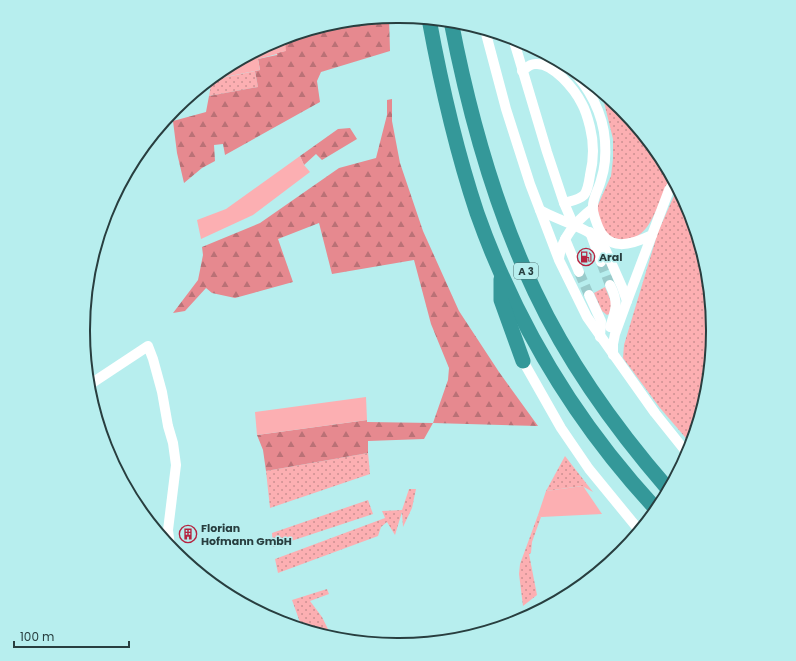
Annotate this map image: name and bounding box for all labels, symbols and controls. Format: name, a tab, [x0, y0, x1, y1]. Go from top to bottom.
fuel station icon: Aral	[576, 247, 596, 267]
place label: Aral	[599, 249, 623, 265]
road number: A 3	[514, 263, 538, 279]
place label: Florian Hofmann GmbH	[201, 520, 292, 549]
building icon: Florian Hofmann GmbH	[178, 524, 198, 544]
scale bar	[14, 623, 129, 649]
text: 100 m	[20, 628, 54, 645]

